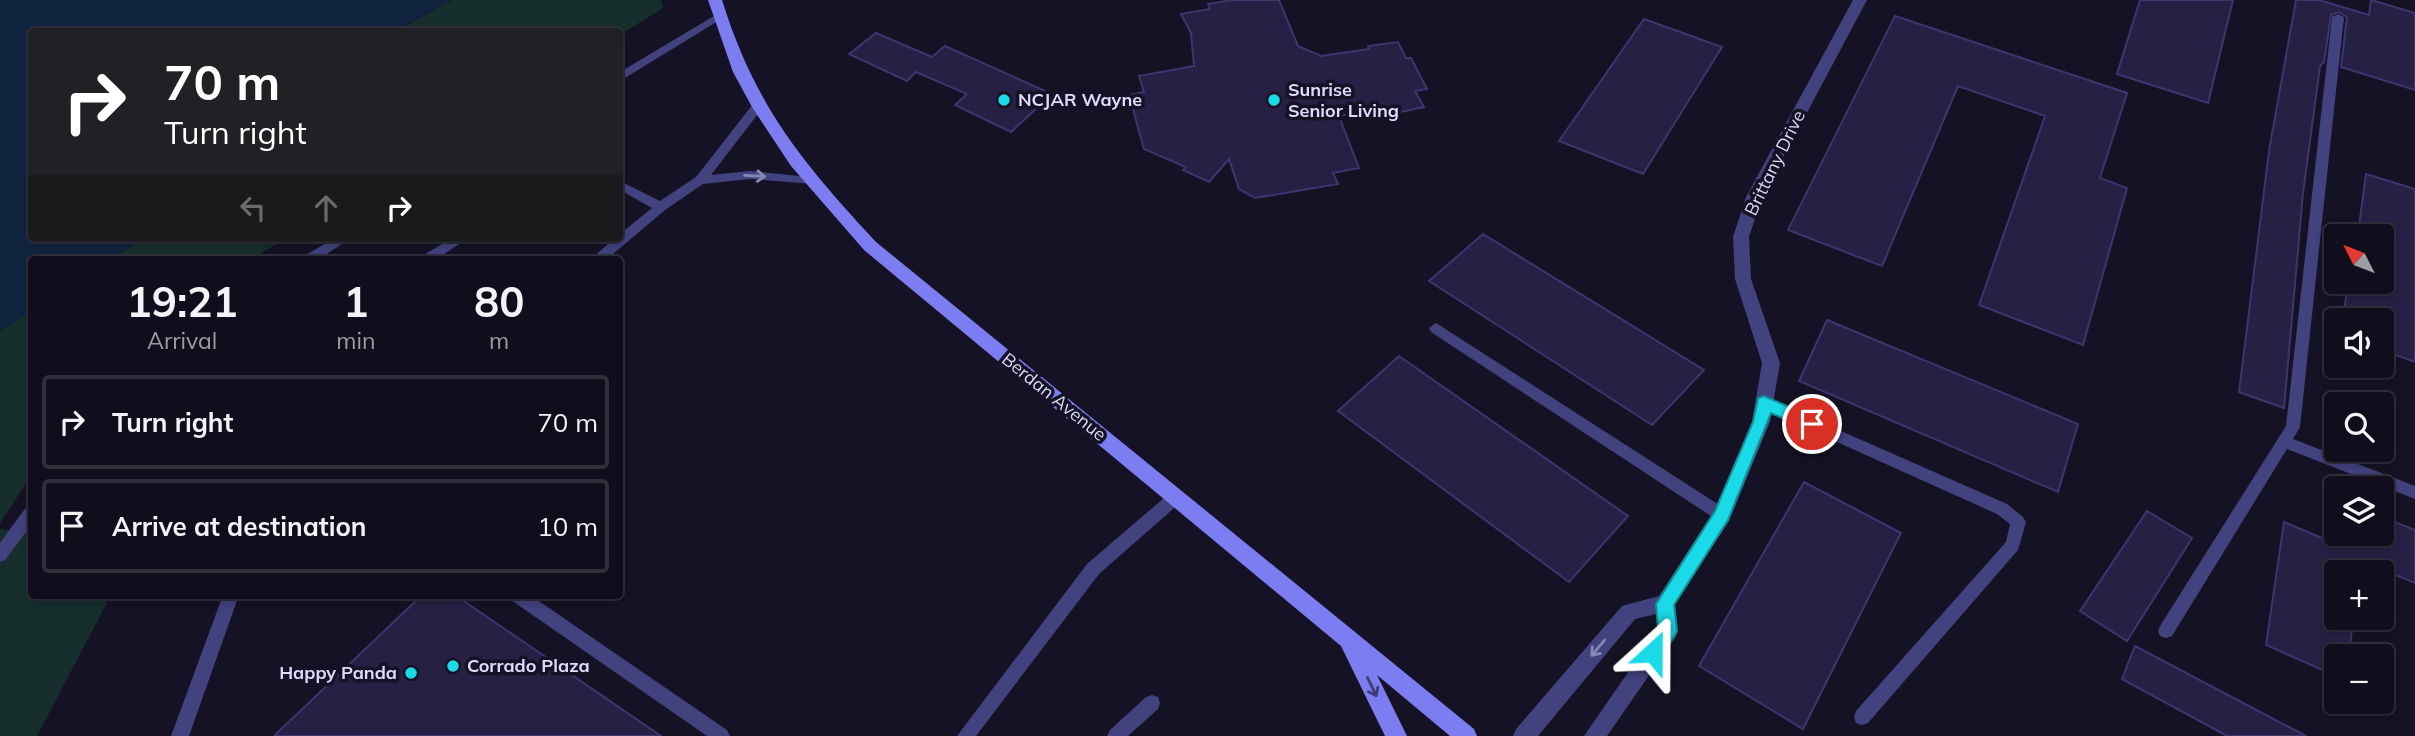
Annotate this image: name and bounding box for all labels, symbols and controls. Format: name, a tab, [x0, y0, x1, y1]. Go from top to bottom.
text: 70 m	[164, 51, 280, 112]
icon: right	[49, 56, 140, 147]
place label: Sunrise Senior Living	[1288, 78, 1399, 122]
place label: NCJAR Wayne	[1018, 88, 1142, 111]
marker: NCJAR Wayne	[996, 92, 1012, 108]
marker: Sunrise Senior Living	[1266, 92, 1282, 108]
street label: Brittany Drive	[1739, 106, 1810, 219]
text: Turn right	[164, 112, 307, 152]
one-way arrow	[743, 170, 766, 183]
icon: left	[234, 189, 272, 227]
icon: ahead	[307, 189, 345, 227]
icon: right	[380, 189, 418, 227]
north arrow	[2324, 224, 2394, 294]
map controls	[2324, 224, 2394, 714]
text: 19:21	[127, 275, 238, 328]
text: 1	[343, 275, 368, 328]
text: 80	[474, 275, 524, 328]
button: sound	[2324, 308, 2394, 378]
text: Arrival	[147, 326, 217, 355]
text: min	[336, 326, 375, 355]
text: m	[489, 326, 509, 355]
street label: Berdan Avenue	[997, 347, 1111, 446]
button: search	[2324, 392, 2394, 462]
pin	[1782, 394, 1842, 454]
icon: right	[53, 403, 91, 441]
icon: arrive	[1793, 405, 1831, 443]
text: Turn right	[112, 406, 233, 439]
text: 70 m	[537, 406, 598, 439]
button: layers	[2324, 476, 2394, 546]
icon: arrive	[53, 507, 91, 545]
text: Arrive at destination	[112, 510, 367, 543]
text: 10 m	[537, 510, 598, 543]
button: +	[2324, 560, 2394, 630]
position arrow	[1616, 615, 1690, 689]
one-way arrow	[1591, 639, 1606, 657]
button: −	[2324, 644, 2394, 714]
place label: Corrado Plaza	[467, 654, 590, 677]
marker: Corrado Plaza	[445, 658, 461, 674]
place label: Happy Panda	[279, 661, 397, 684]
marker: Happy Panda	[403, 665, 419, 681]
one-way arrow	[1366, 676, 1379, 697]

